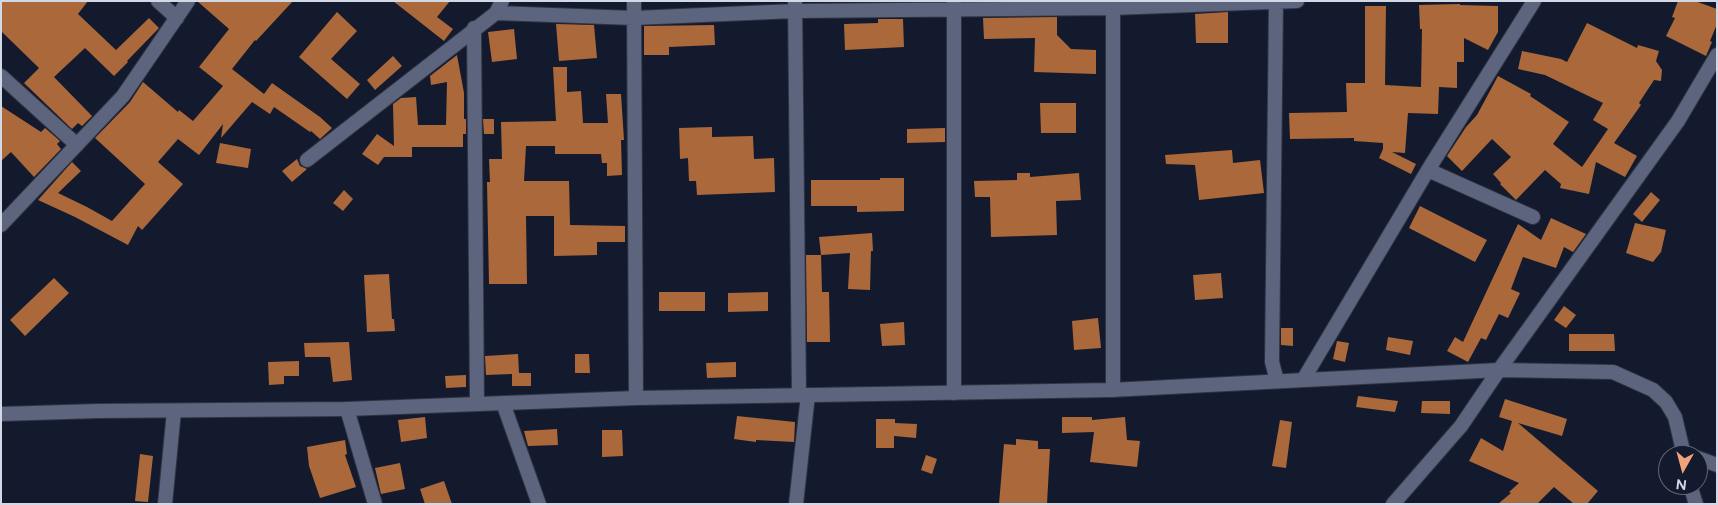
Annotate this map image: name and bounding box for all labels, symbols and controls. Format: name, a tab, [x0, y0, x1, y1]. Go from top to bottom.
north arrow	[1658, 445, 1708, 495]
text: N	[1675, 475, 1688, 493]

